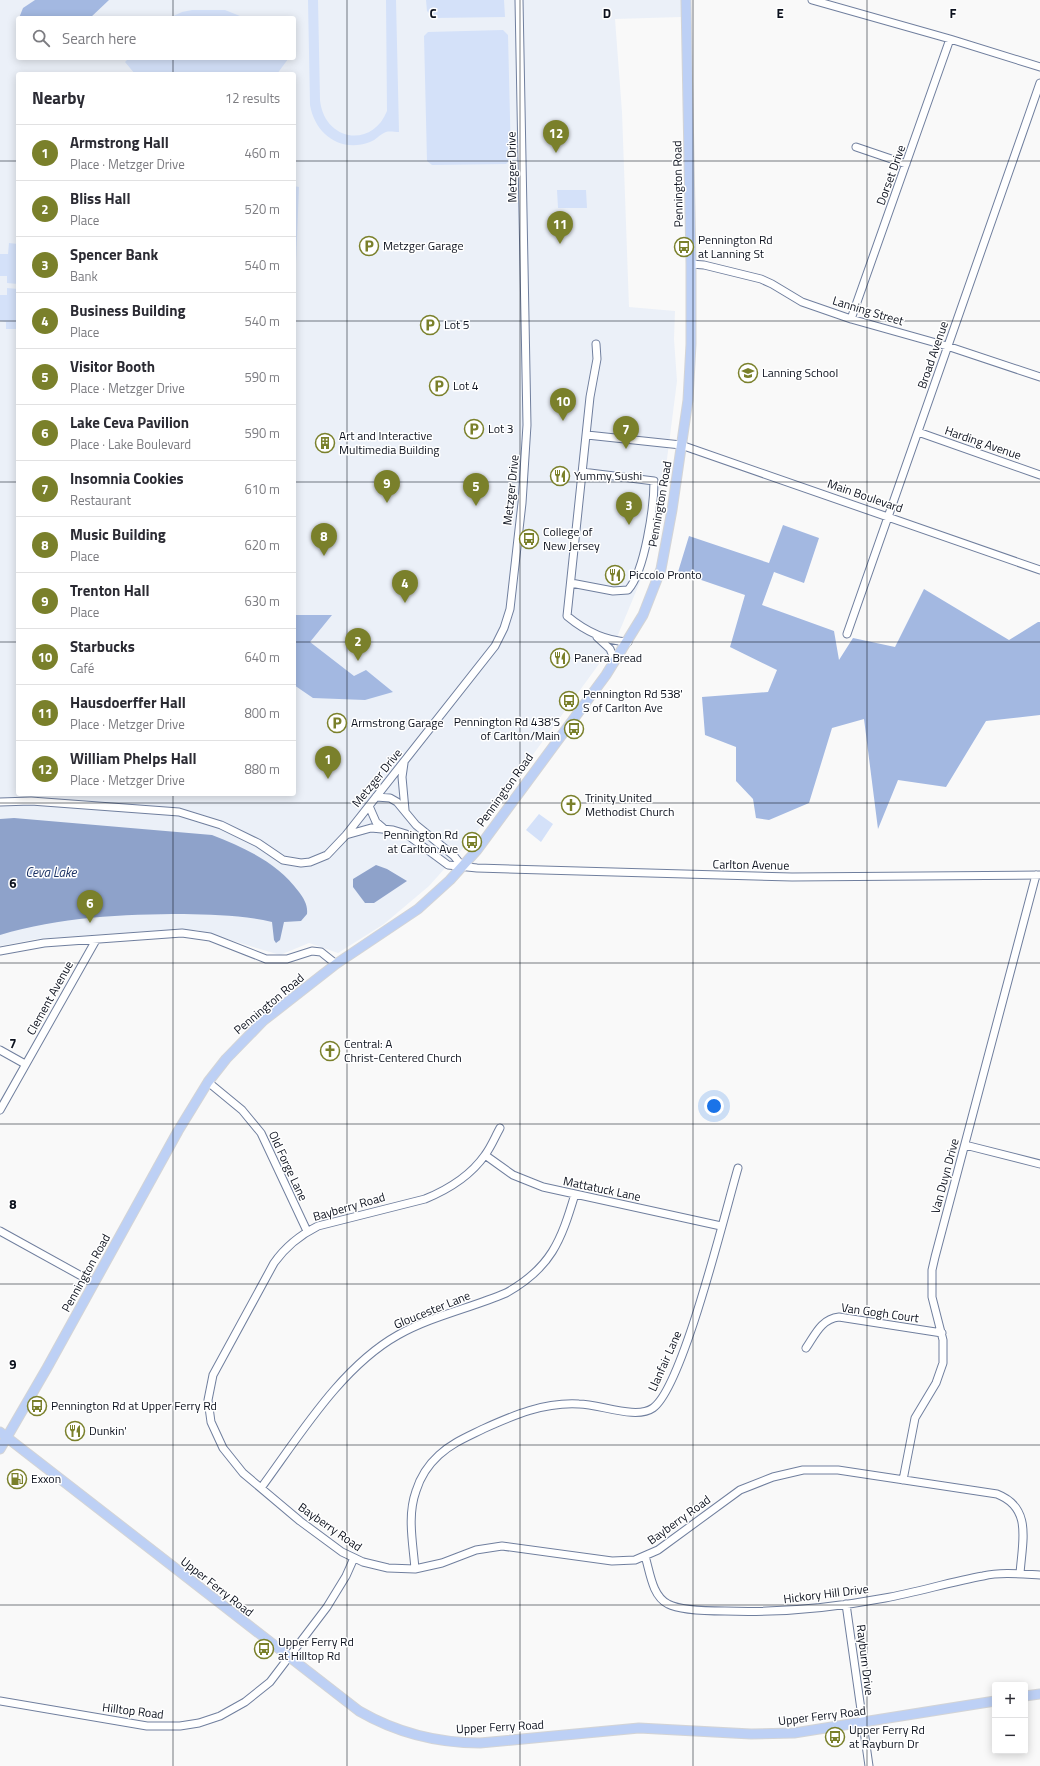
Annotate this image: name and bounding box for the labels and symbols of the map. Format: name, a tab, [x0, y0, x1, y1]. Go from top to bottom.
text: C	[429, 3, 437, 23]
text: D	[603, 3, 611, 23]
text: E	[776, 3, 784, 23]
text: F	[950, 3, 957, 23]
pin: 12	[543, 120, 569, 153]
street label: Metzger Drive	[501, 131, 522, 203]
street label: Pennington Road	[667, 140, 688, 228]
street label: Dorset Drive	[871, 142, 910, 208]
pin: 11	[547, 211, 573, 244]
place label: Pennington Rd at Lanning St	[698, 230, 773, 263]
parking icon: Metzger Garage	[358, 235, 380, 257]
place label: Metzger Garage	[383, 236, 464, 255]
bus stop icon: Pennington Rd at Lanning St	[673, 236, 695, 258]
street label: Lanning Street	[830, 291, 907, 331]
parking icon: Lot 5	[419, 314, 441, 336]
place label: Lot 5	[444, 315, 470, 334]
street label: Broad Avenue	[912, 319, 953, 391]
school or university icon: Lanning School	[737, 362, 759, 384]
place label: Lanning School	[762, 363, 838, 382]
parking icon: Lot 4	[428, 375, 450, 397]
place label: Lot 4	[453, 376, 479, 395]
pin: 10	[550, 388, 576, 421]
pin: 7	[613, 416, 639, 449]
parking icon: Lot 3	[463, 418, 485, 440]
place label: Lot 3	[488, 419, 514, 438]
street label: Harding Avenue	[942, 421, 1024, 465]
place label: Art and Interactive Multimedia Building	[339, 426, 440, 459]
building icon: Art and Interactive Multimedia Building	[314, 432, 336, 454]
street label: Metzger Drive	[497, 454, 524, 526]
street label: Pennington Road	[643, 459, 676, 548]
restaurant icon: Yummy Sushi	[549, 465, 571, 487]
place label: Yummy Sushi	[574, 466, 642, 485]
pin: 9	[374, 470, 400, 503]
pin: 5	[463, 473, 489, 506]
street label: Main Boulevard	[825, 474, 905, 517]
pin: 3	[616, 492, 642, 525]
place label: College of New Jersey	[543, 522, 600, 555]
pin: 8	[311, 523, 337, 556]
bus stop icon: College of New Jersey	[518, 528, 540, 550]
restaurant icon: Piccolo Pronto	[604, 564, 626, 586]
place label: Piccolo Pronto	[629, 565, 702, 584]
pin: 4	[392, 570, 418, 603]
pin: 2	[345, 628, 371, 661]
restaurant icon: Panera Bread	[549, 647, 571, 669]
place label: Panera Bread	[574, 648, 642, 667]
place label: Pennington Rd 538' S of Carlton Ave	[583, 684, 683, 717]
bus stop icon: Pennington Rd 538' S of Carlton Ave	[558, 690, 580, 712]
parking icon: Armstrong Garage	[326, 712, 348, 734]
place label: Pennington Rd 438'S of Carlton/Main	[454, 712, 560, 745]
place label: Armstrong Garage	[351, 713, 444, 732]
bus stop icon: Pennington Rd 438'S of Carlton/Main	[563, 718, 585, 740]
street label: Metzger Drive	[347, 744, 406, 811]
pin: 1	[315, 746, 341, 779]
street label: Pennington Road	[471, 749, 538, 830]
place label: Trinity United Methodist Church	[585, 788, 675, 821]
church icon: Trinity United Methodist Church	[560, 794, 582, 816]
place label: Pennington Rd at Carlton Ave	[383, 825, 458, 858]
bus stop icon: Pennington Rd at Carlton Ave	[461, 831, 483, 853]
street label: Carlton Avenue	[713, 854, 789, 875]
water label: Ceva Lake	[25, 862, 78, 882]
text: 6	[9, 873, 17, 893]
pin: 6	[77, 890, 103, 923]
street label: Clement Avenue	[21, 957, 78, 1038]
street label: Pennington Road	[229, 968, 308, 1039]
text: 7	[9, 1033, 17, 1053]
place label: Central: A Christ-Centered Church	[344, 1034, 462, 1067]
church icon: Central: A Christ-Centered Church	[319, 1040, 341, 1062]
your location	[704, 1096, 724, 1116]
street label: Old Forge Lane	[264, 1128, 313, 1204]
street label: Van Duyn Drive	[925, 1136, 964, 1216]
street label: Mattatuck Lane	[561, 1171, 643, 1206]
street label: Bayberry Road	[311, 1187, 387, 1226]
text: 8	[9, 1194, 17, 1214]
street label: Pennington Road	[56, 1230, 115, 1315]
street label: Gloucester Lane	[391, 1286, 473, 1334]
street label: Van Gogh Court	[840, 1298, 921, 1327]
street label: Llanfair Lane	[643, 1327, 686, 1394]
text: 9	[9, 1354, 17, 1374]
bus stop icon: Pennington Rd at Upper Ferry Rd	[26, 1395, 48, 1417]
place label: Pennington Rd at Upper Ferry Rd	[51, 1396, 217, 1415]
restaurant icon: Dunkin'	[64, 1420, 86, 1442]
place label: Dunkin'	[89, 1421, 127, 1440]
fuel station icon: Exxon	[6, 1468, 28, 1490]
place label: Exxon	[31, 1469, 61, 1488]
street label: Bayberry Road	[643, 1490, 714, 1549]
street label: Bayberry Road	[294, 1498, 366, 1556]
street label: Upper Ferry Road	[177, 1552, 258, 1621]
street label: Hickory Hill Drive	[782, 1579, 870, 1608]
street label: Rayburn Drive	[852, 1623, 879, 1696]
place label: Upper Ferry Rd at Hilltop Rd	[278, 1632, 354, 1665]
bus stop icon: Upper Ferry Rd at Hilltop Rd	[253, 1638, 275, 1660]
street label: Hilltop Road	[101, 1697, 165, 1724]
street label: Upper Ferry Road	[777, 1701, 867, 1730]
street label: Upper Ferry Road	[455, 1715, 544, 1738]
place label: Upper Ferry Rd at Rayburn Dr	[849, 1720, 925, 1753]
bus stop icon: Upper Ferry Rd at Rayburn Dr	[824, 1726, 846, 1748]

